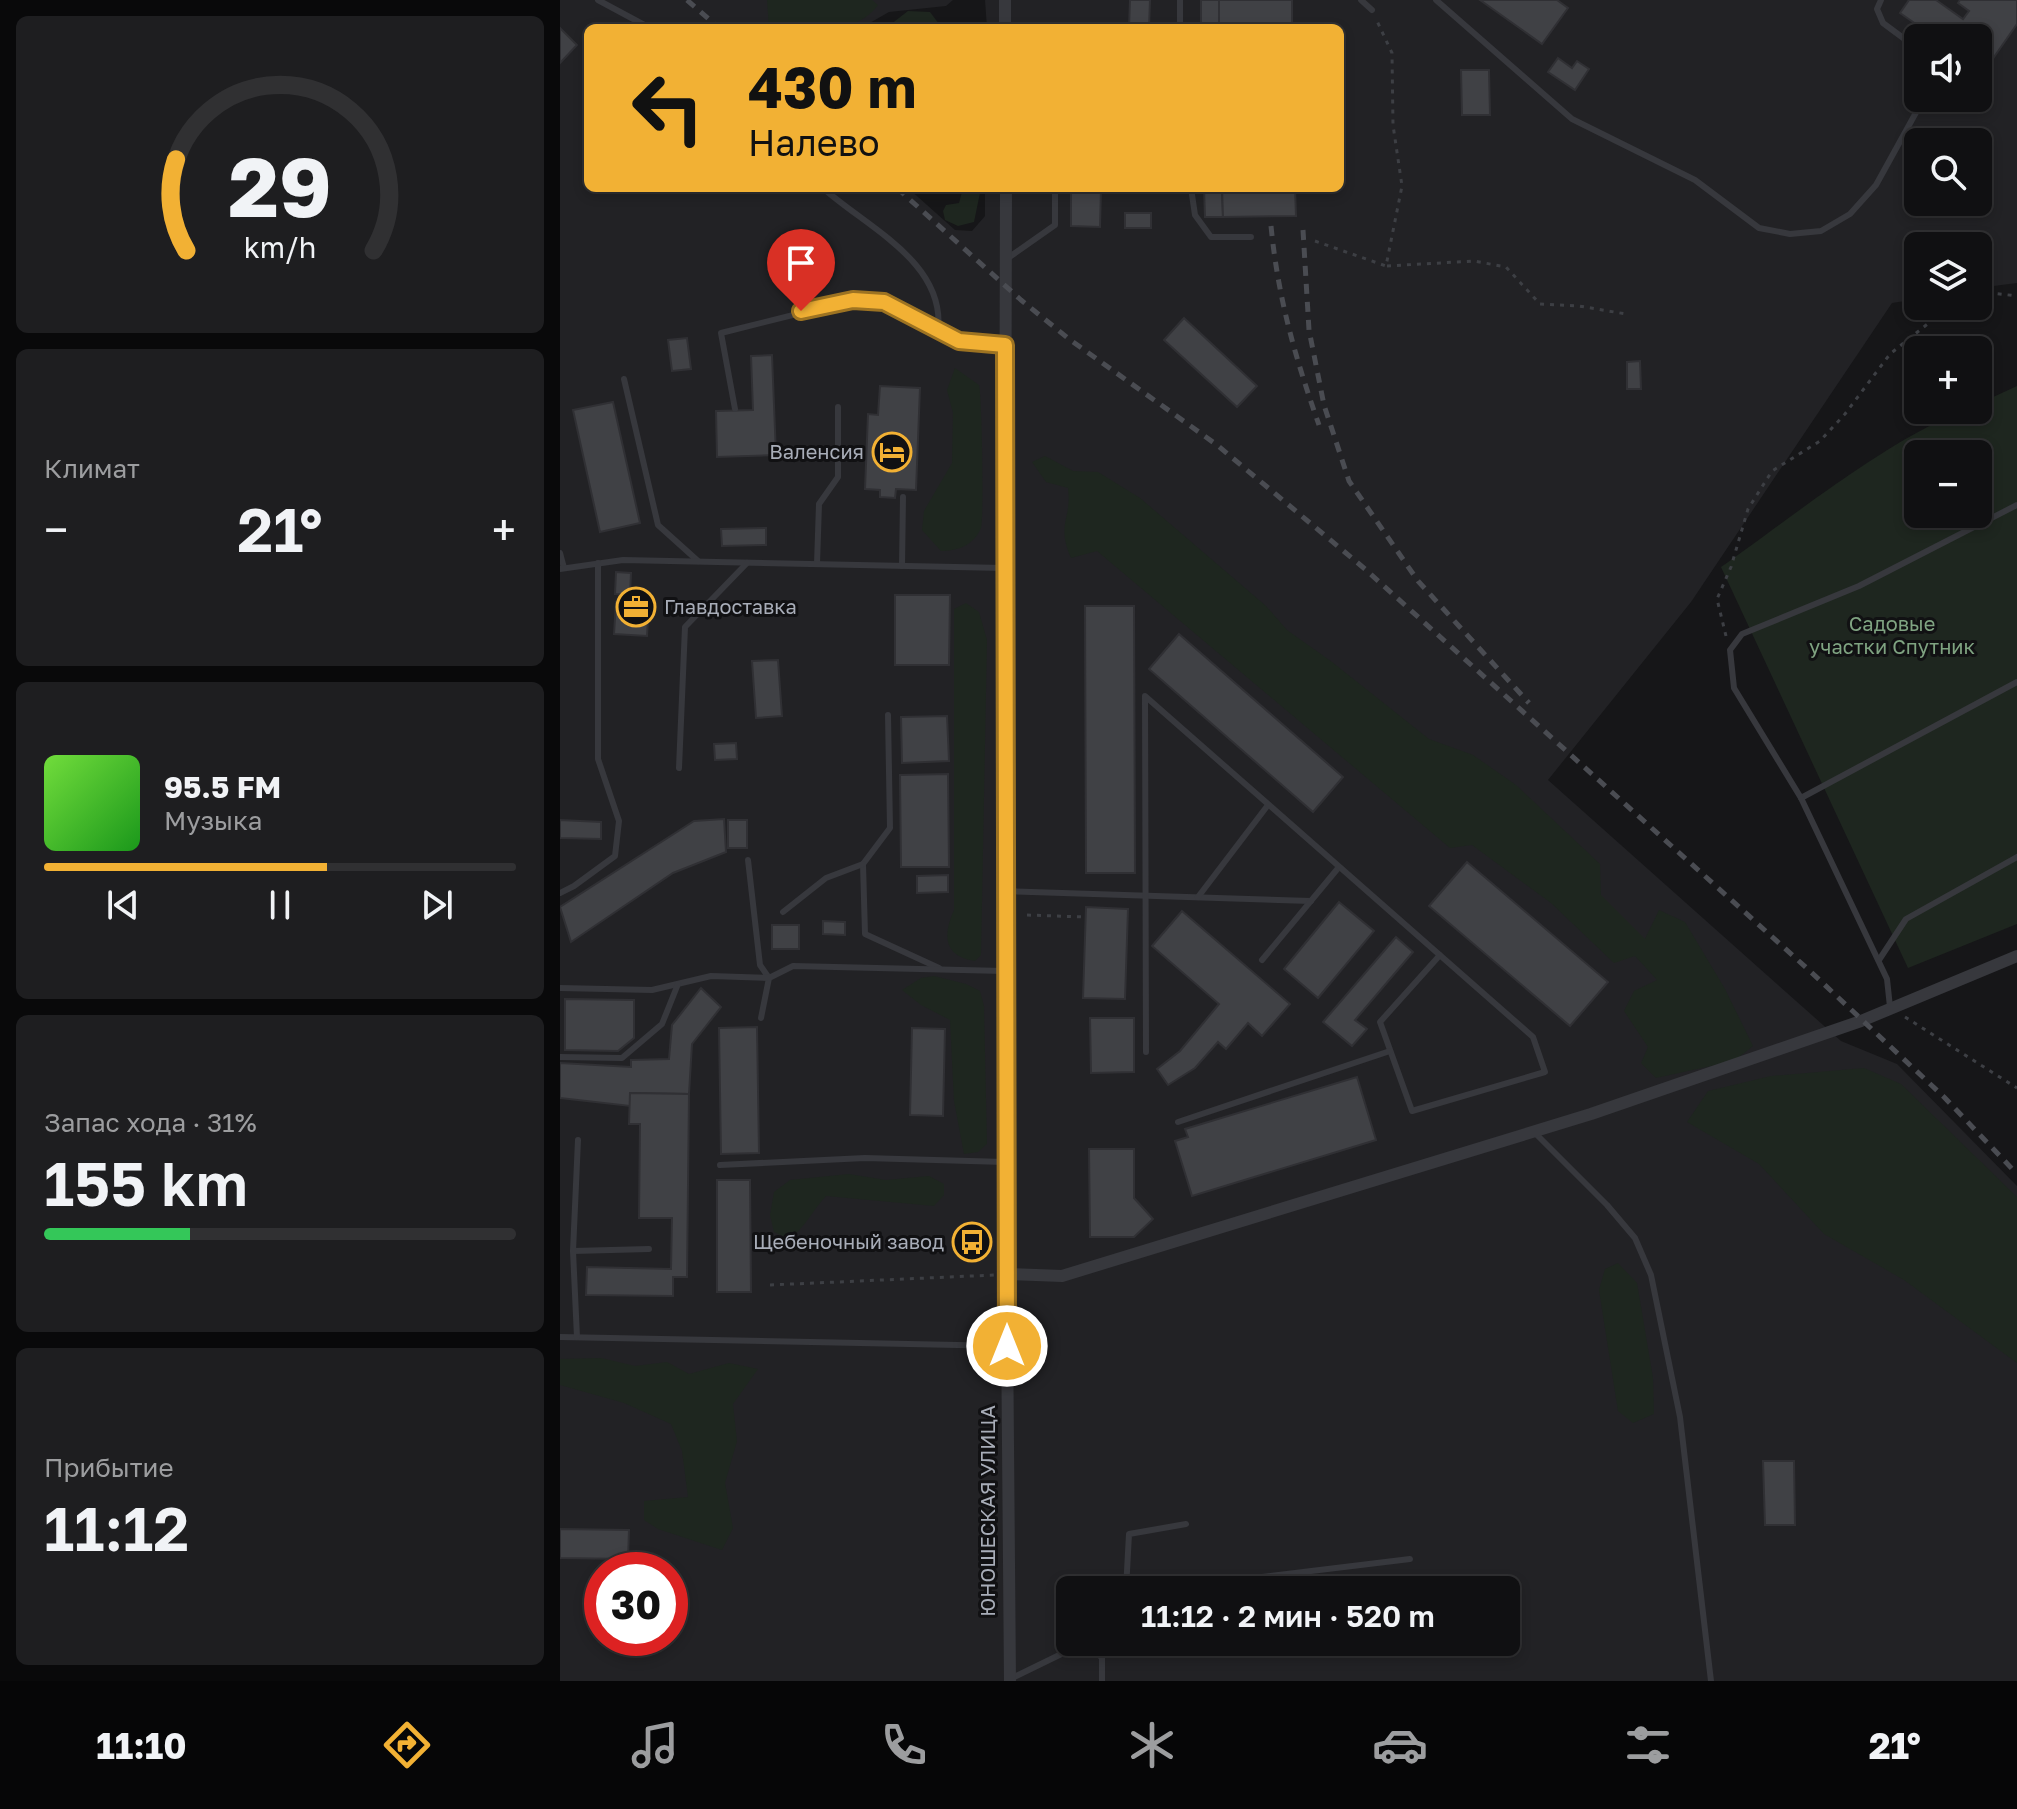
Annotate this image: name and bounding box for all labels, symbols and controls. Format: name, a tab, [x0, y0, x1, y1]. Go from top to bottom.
map controls	[1904, 24, 1992, 528]
button: sound	[1904, 24, 1992, 112]
text: 430 m	[748, 53, 917, 120]
icon: left	[616, 56, 720, 160]
text: Налево	[748, 121, 880, 164]
button: search	[1904, 128, 1992, 216]
text: 29	[228, 134, 332, 234]
pin	[767, 229, 835, 311]
text: km/h	[244, 230, 316, 264]
button: layers	[1904, 232, 1992, 320]
icon: arrive	[779, 241, 823, 285]
button: +	[1904, 336, 1992, 424]
hotel icon: Валенсия	[871, 431, 913, 473]
place label: Валенсия	[769, 439, 864, 463]
button: −	[1904, 440, 1992, 528]
text: Климат	[44, 453, 140, 484]
text: 21°	[237, 493, 323, 565]
text: −	[44, 503, 68, 556]
text: +	[492, 503, 516, 556]
office icon: Главдоставка	[615, 586, 657, 628]
place label: Главдоставка	[664, 594, 797, 618]
park label: Садовые участки Спутник	[1809, 611, 1975, 658]
text: 95.5 FM	[164, 769, 281, 805]
text: Музыка	[164, 805, 262, 836]
icon: previous	[101, 883, 145, 927]
icon: pause	[258, 883, 302, 927]
icon: next	[415, 883, 459, 927]
text: Запас хода · 31%	[44, 1107, 257, 1138]
text: 155 km	[44, 1147, 248, 1219]
bus stop icon: Щебеночный завод	[951, 1221, 993, 1263]
place label: Щебеночный завод	[753, 1229, 944, 1253]
position arrow	[965, 1304, 1049, 1388]
street label: ЮНОШЕСКАЯ УЛИЦА	[975, 1405, 999, 1617]
text: Прибытие	[44, 1452, 173, 1483]
text: 11:12	[44, 1492, 189, 1564]
speed limit sign: 30	[584, 1552, 688, 1656]
text: 11:12 · 2 мин · 520 m	[1141, 1598, 1435, 1634]
icon: directions	[379, 1717, 435, 1773]
icon: music	[627, 1717, 683, 1773]
icon: phone	[876, 1717, 932, 1773]
icon: climate	[1124, 1717, 1180, 1773]
icon: car	[1372, 1717, 1428, 1773]
icon: filters	[1620, 1717, 1676, 1773]
text: 11:10	[96, 1724, 187, 1767]
text: 21°	[1869, 1724, 1921, 1767]

